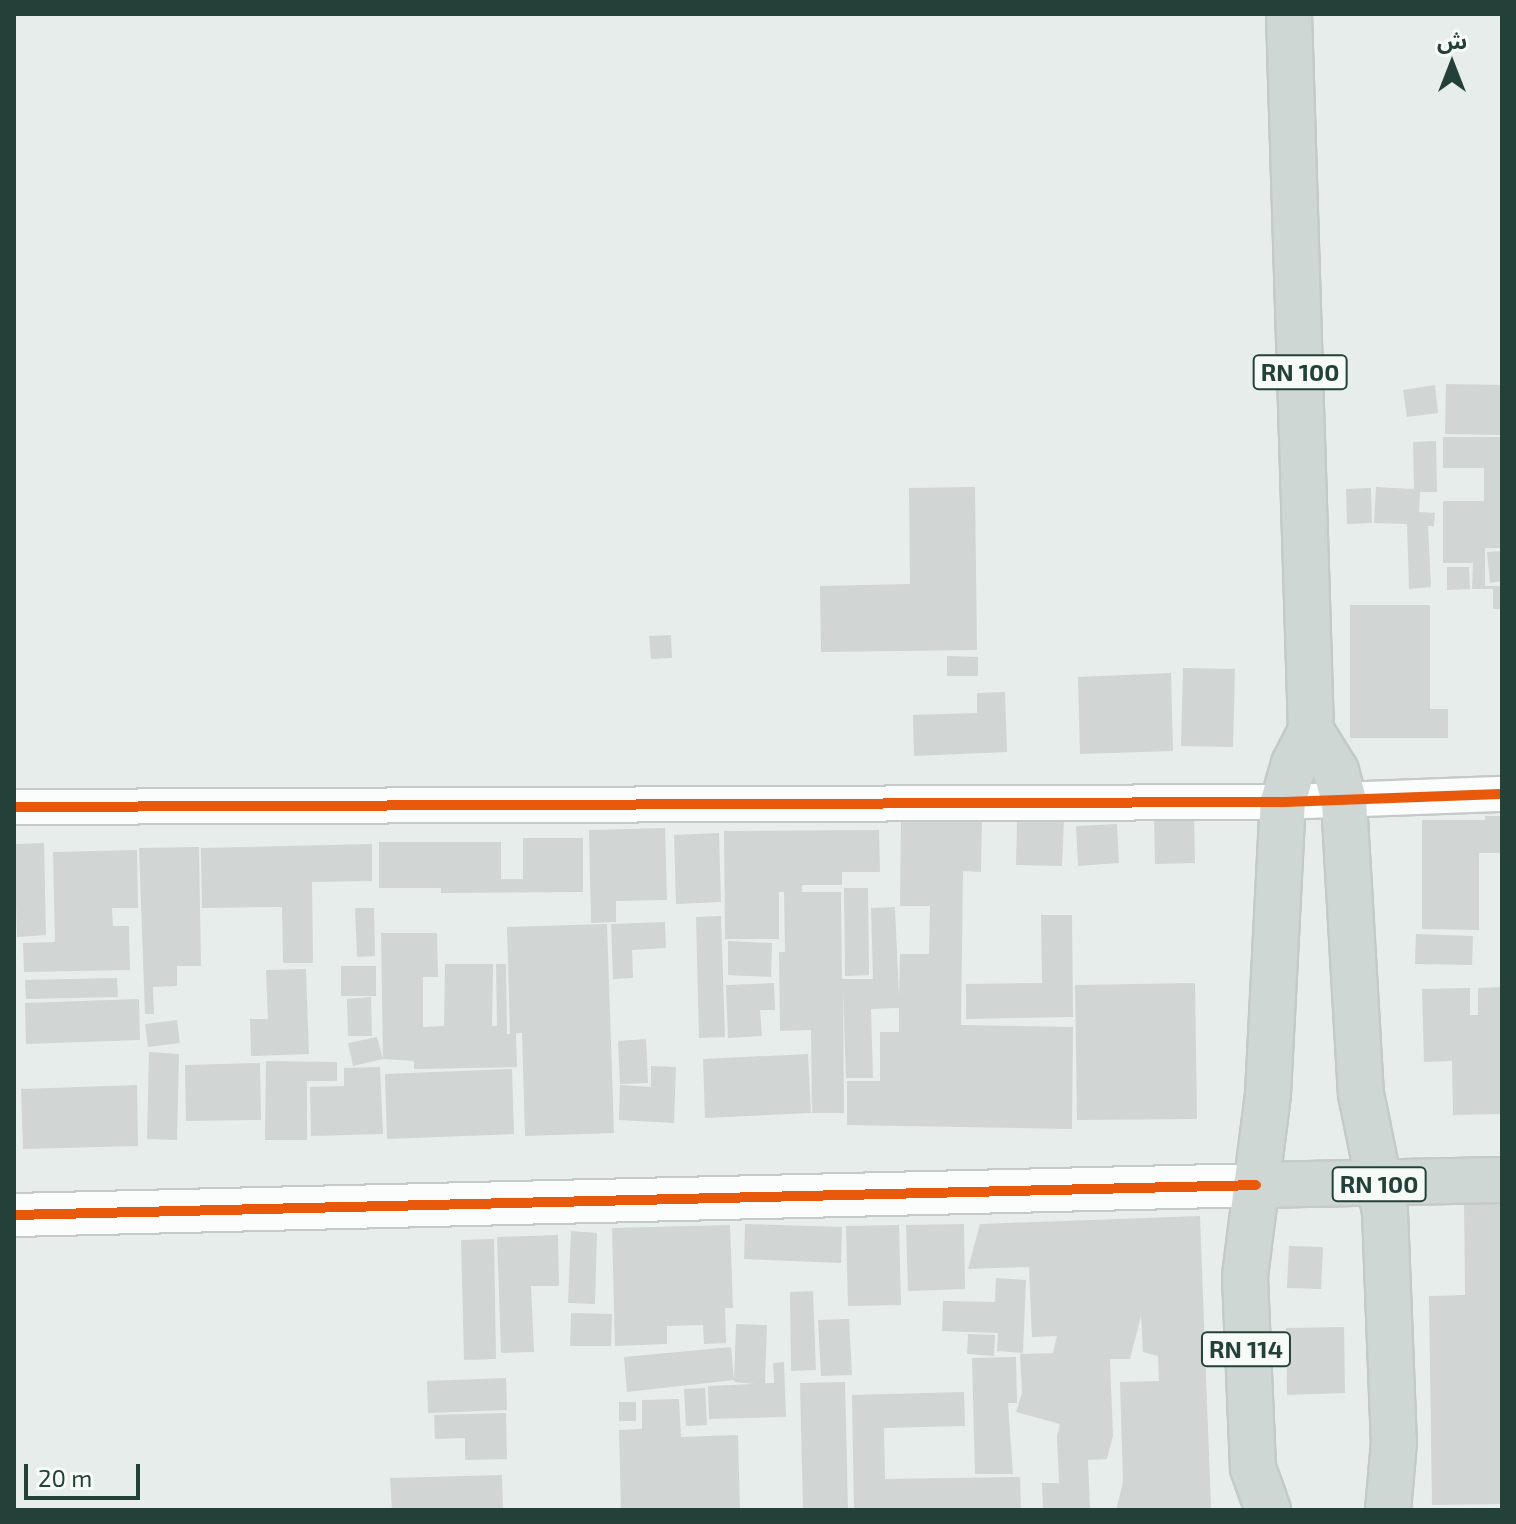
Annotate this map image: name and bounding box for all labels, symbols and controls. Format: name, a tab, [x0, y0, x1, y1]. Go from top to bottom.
north arrow	[1412, 24, 1492, 104]
text: ش	[1437, 27, 1467, 53]
road number: RN 100	[1252, 352, 1348, 392]
road number: RN 100	[1331, 1164, 1427, 1204]
road number: RN 114	[1200, 1329, 1292, 1369]
scale bar	[28, 1448, 144, 1498]
text: 20 m	[38, 1463, 92, 1492]

